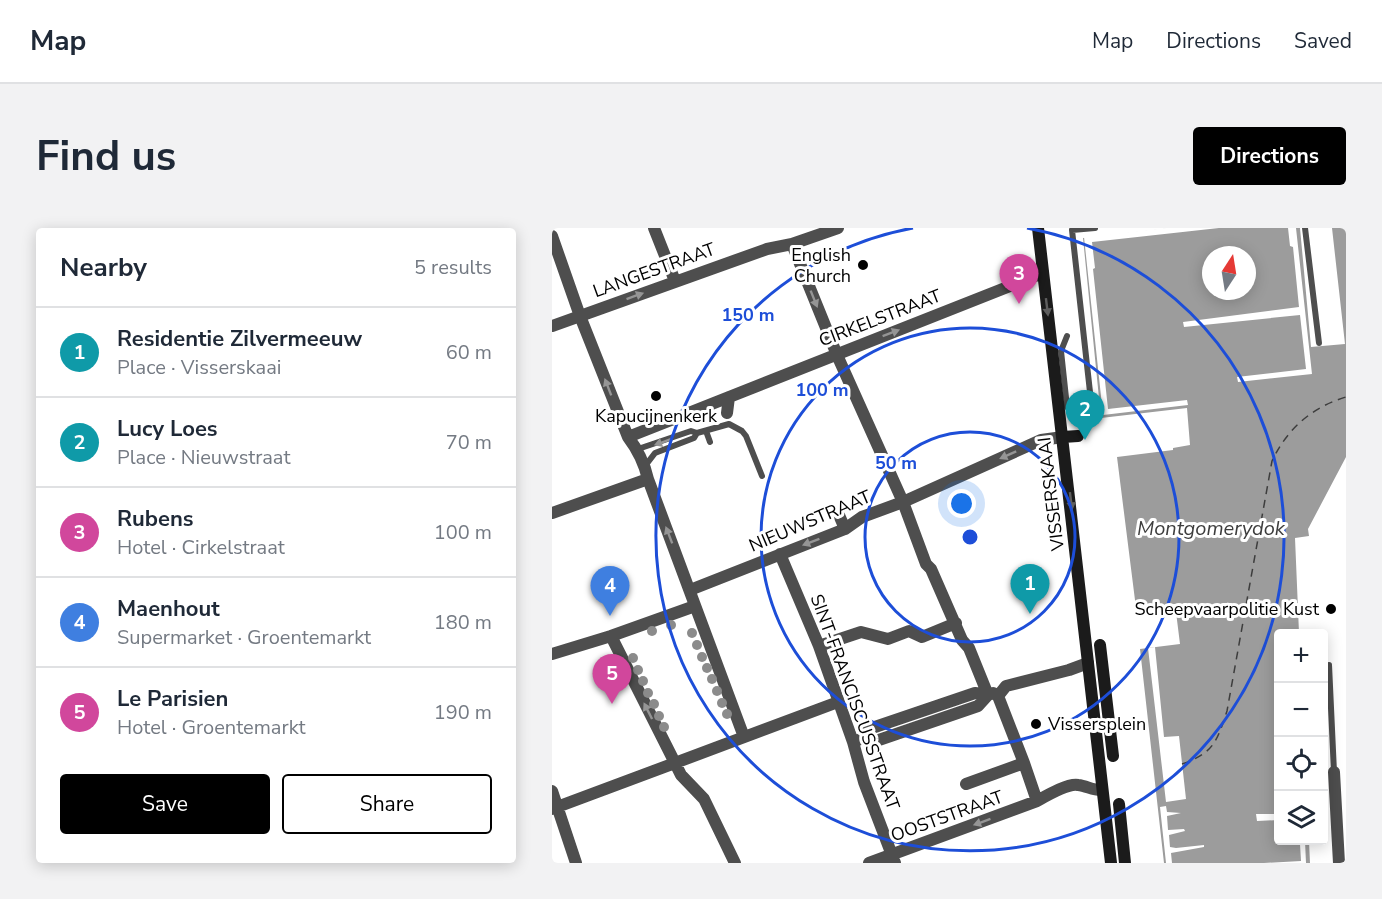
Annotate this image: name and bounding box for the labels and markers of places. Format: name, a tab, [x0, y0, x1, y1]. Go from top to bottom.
place label: English Church	[791, 243, 851, 288]
pin: 3	[1000, 254, 1038, 304]
marker: English Church	[856, 258, 870, 272]
marker: Kapucijnenkerk	[649, 389, 663, 403]
pin: 2	[1066, 390, 1104, 440]
place label: Kapucijnenkerk	[595, 404, 718, 428]
centre of rings	[960, 527, 980, 547]
pin: 1	[1010, 564, 1050, 614]
pin: 4	[590, 566, 630, 616]
place label: Scheepvaarpolitie Kust	[1135, 597, 1320, 621]
marker: Scheepvaarpolitie Kust	[1324, 602, 1338, 616]
pin: 5	[592, 654, 632, 704]
place label: Vissersplein	[1047, 712, 1146, 736]
marker: Vissersplein	[1029, 717, 1043, 731]

